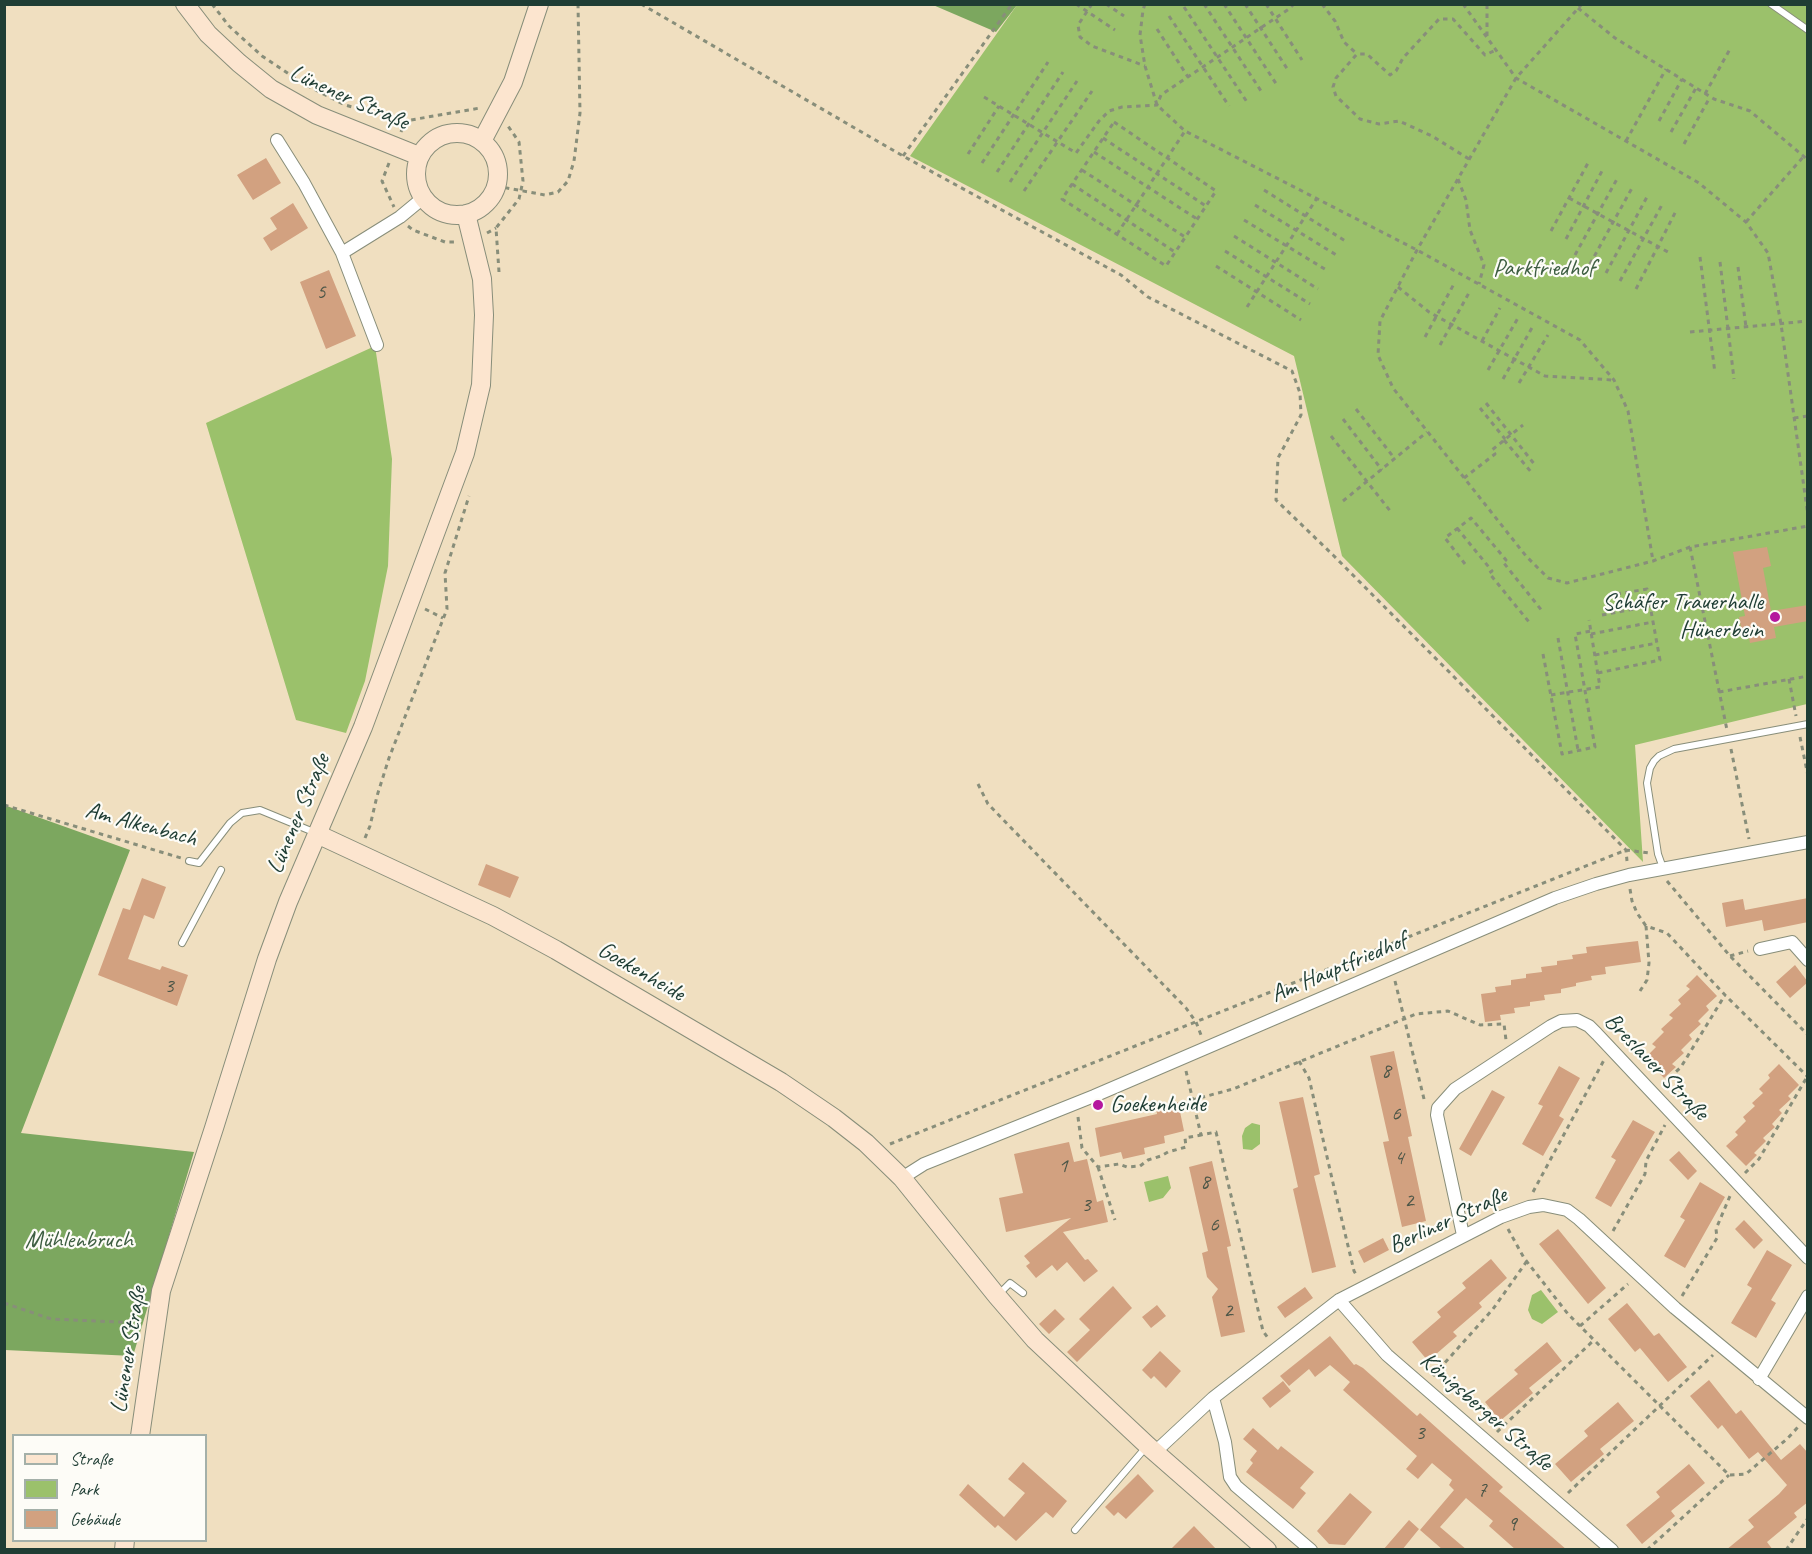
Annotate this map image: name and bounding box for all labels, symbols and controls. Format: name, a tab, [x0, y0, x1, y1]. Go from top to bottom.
street label: Lünener Straße	[285, 59, 413, 137]
park label: Parkfriedhof	[1493, 255, 1595, 283]
house number: 5	[316, 279, 326, 305]
place label: Schäfer Trauerhalle Hünerbein	[1602, 589, 1763, 645]
marker: Schäfer Trauerhalle Hünerbein	[1768, 610, 1782, 624]
street label: Lünener Straße	[261, 750, 337, 878]
street label: Am Alkenbach	[82, 796, 200, 854]
street label: Am Hauptfriedhof	[1267, 926, 1411, 1010]
street label: Goekenheide	[592, 936, 690, 1008]
house number: 3	[164, 973, 174, 999]
street label: Breslauer Straße	[1598, 1007, 1714, 1127]
house number: 8	[1381, 1058, 1391, 1084]
place label: Goekenheide	[1110, 1091, 1206, 1119]
marker: Goekenheide	[1091, 1098, 1105, 1112]
house number: 6	[1391, 1101, 1401, 1127]
house number: 4	[1394, 1145, 1404, 1171]
house number: 1	[1058, 1153, 1068, 1179]
house number: 8	[1200, 1169, 1210, 1195]
street label: Berliner Straße	[1384, 1181, 1512, 1261]
house number: 2	[1404, 1188, 1414, 1214]
house number: 3	[1081, 1192, 1091, 1218]
house number: 6	[1209, 1212, 1219, 1238]
park label: Mühlenbruch	[25, 1227, 133, 1255]
street label: Lünener Straße	[105, 1285, 153, 1415]
house number: 2	[1223, 1298, 1233, 1324]
street label: Königsberger Straße	[1414, 1346, 1558, 1478]
house number: 3	[1415, 1420, 1425, 1446]
legend	[12, 1434, 207, 1542]
text: Straße	[70, 1448, 112, 1470]
house number: 7	[1477, 1477, 1487, 1503]
text: Park	[70, 1478, 99, 1500]
text: Gebäude	[70, 1508, 120, 1530]
house number: 9	[1507, 1511, 1517, 1537]

